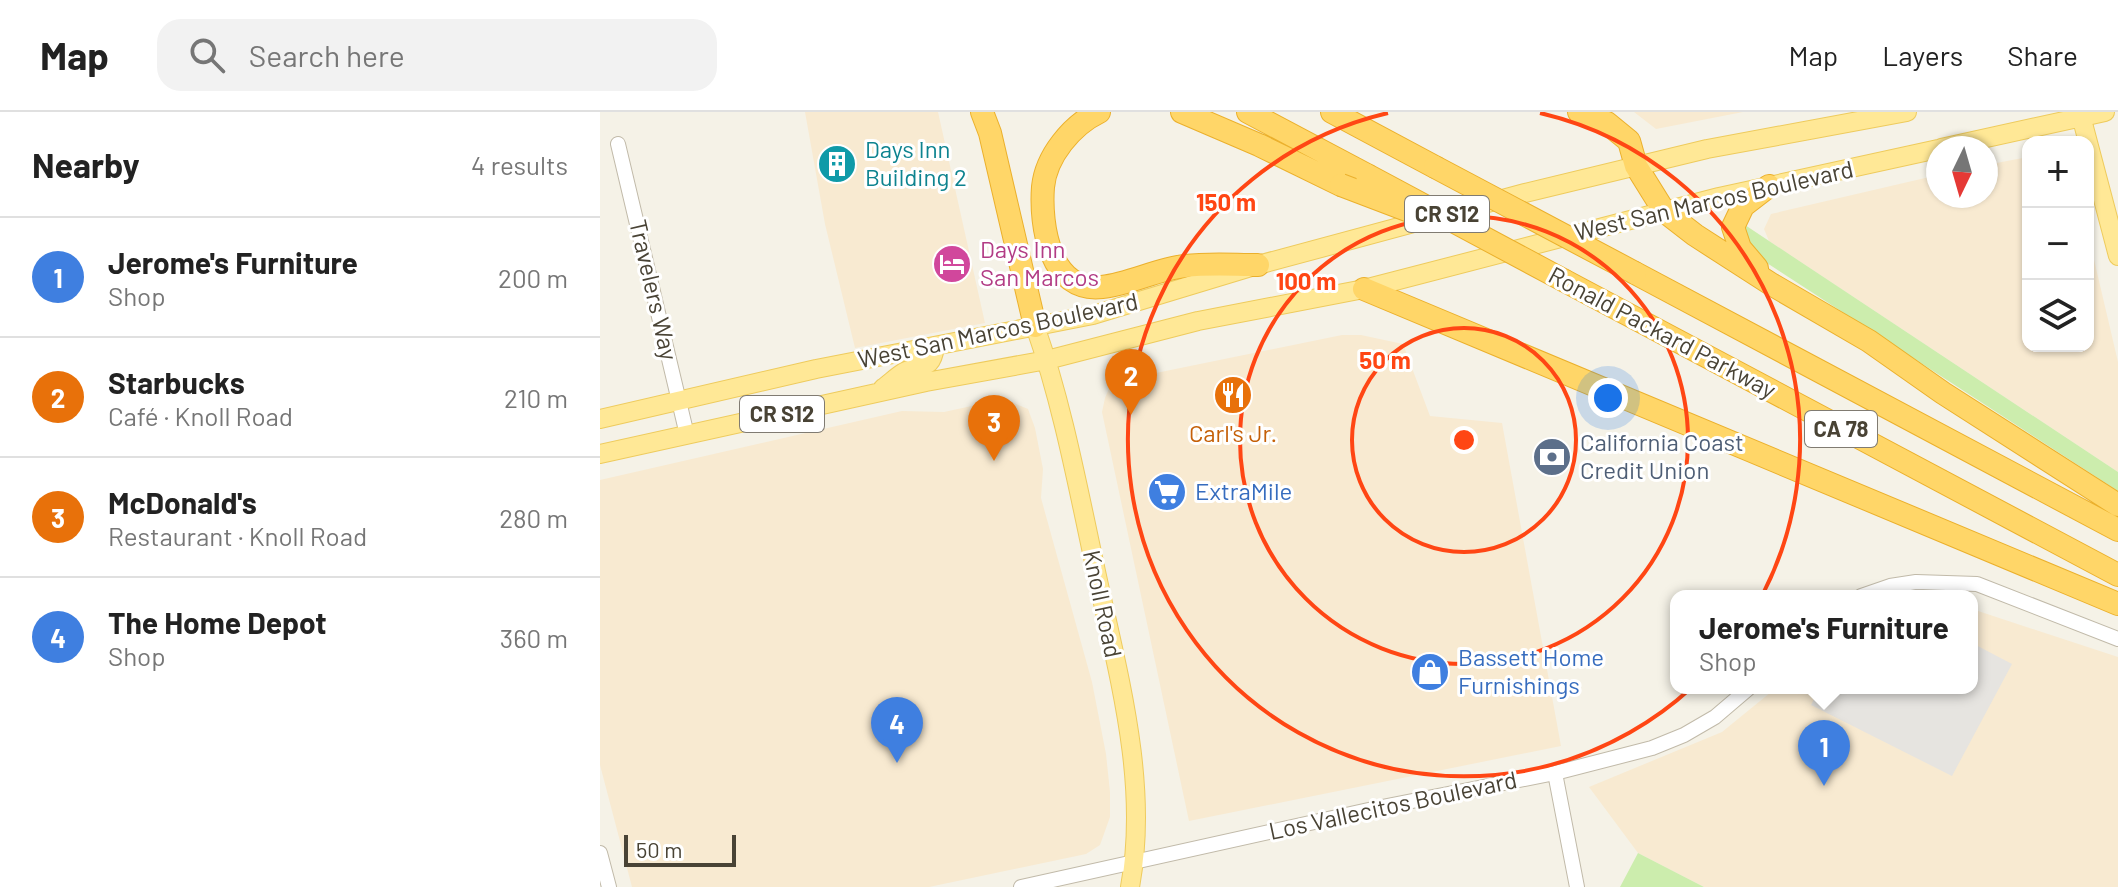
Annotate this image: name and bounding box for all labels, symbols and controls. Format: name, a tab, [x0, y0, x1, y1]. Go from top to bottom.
search box	[157, 19, 717, 91]
text: Map	[40, 32, 109, 78]
icon: search	[185, 33, 229, 77]
text: Search here	[249, 37, 405, 73]
text: Map	[1788, 38, 1838, 72]
text: Layers	[1882, 38, 1963, 72]
text: Share	[2007, 38, 2078, 72]
place label: Days Inn Building 2	[865, 134, 967, 191]
north arrow	[1926, 136, 1998, 208]
map controls	[2022, 136, 2094, 352]
button: +	[2022, 136, 2094, 208]
building icon: Days Inn Building 2	[816, 143, 858, 185]
text: Nearby	[32, 144, 140, 185]
text: 4 results	[471, 149, 568, 180]
street label: West San Marcos Boulevard	[1571, 153, 1856, 246]
text: 150 m	[1196, 187, 1256, 216]
road number: CR S12	[1405, 196, 1489, 232]
button: −	[2022, 208, 2094, 280]
street label: Travelers Way	[624, 217, 685, 363]
place label: Days Inn San Marcos	[980, 234, 1099, 291]
hotel icon: Days Inn San Marcos	[931, 243, 973, 285]
text: Jerome's Furniture	[108, 244, 358, 280]
street label: Ronald Packard Parkway	[1544, 259, 1781, 404]
text: 1	[53, 262, 63, 293]
text: 200 m	[498, 262, 568, 293]
text: 100 m	[1276, 266, 1336, 295]
text: Shop	[108, 280, 166, 311]
button: layers	[2022, 280, 2094, 352]
street label: West San Marcos Boulevard	[855, 286, 1140, 373]
text: 50 m	[1359, 345, 1411, 374]
pin: 2	[1105, 349, 1157, 415]
text: Starbucks	[108, 364, 245, 400]
restaurant icon: Carl's Jr.	[1212, 374, 1254, 416]
your location	[1588, 378, 1628, 418]
text: 2	[51, 382, 65, 413]
text: 210 m	[504, 382, 568, 413]
pin: 3	[968, 395, 1020, 461]
road number: CR S12	[740, 396, 824, 432]
text: Café · Knoll Road	[108, 400, 293, 431]
road number: CA 78	[1805, 411, 1877, 447]
place label: Carl's Jr.	[1189, 418, 1277, 447]
centre of rings	[1450, 426, 1478, 454]
place label: California Coast Credit Union	[1580, 427, 1744, 484]
bank icon: California Coast Credit Union	[1531, 436, 1573, 478]
supermarket icon: ExtraMile	[1146, 471, 1188, 513]
place label: ExtraMile	[1195, 476, 1292, 505]
text: McDonald's	[108, 484, 257, 520]
text: 3	[51, 502, 65, 533]
text: 280 m	[499, 502, 568, 533]
text: Restaurant · Knoll Road	[108, 520, 367, 551]
street label: Knoll Road	[1078, 547, 1129, 660]
popup	[1670, 590, 1978, 694]
text: The Home Depot	[108, 604, 327, 640]
text: Jerome's Furniture	[1699, 609, 1949, 645]
text: 4	[50, 622, 66, 653]
text: 360 m	[500, 622, 568, 653]
text: Shop	[108, 640, 166, 671]
place label: Bassett Home Furnishings	[1458, 642, 1604, 699]
text: Shop	[1699, 645, 1757, 676]
shop icon: Bassett Home Furnishings	[1409, 651, 1451, 693]
pin: 4	[871, 697, 923, 763]
pin: 1	[1798, 720, 1850, 786]
street label: Los Vallecitos Boulevard	[1266, 764, 1519, 845]
scale bar	[624, 831, 736, 867]
text: 50 m	[636, 836, 682, 862]

